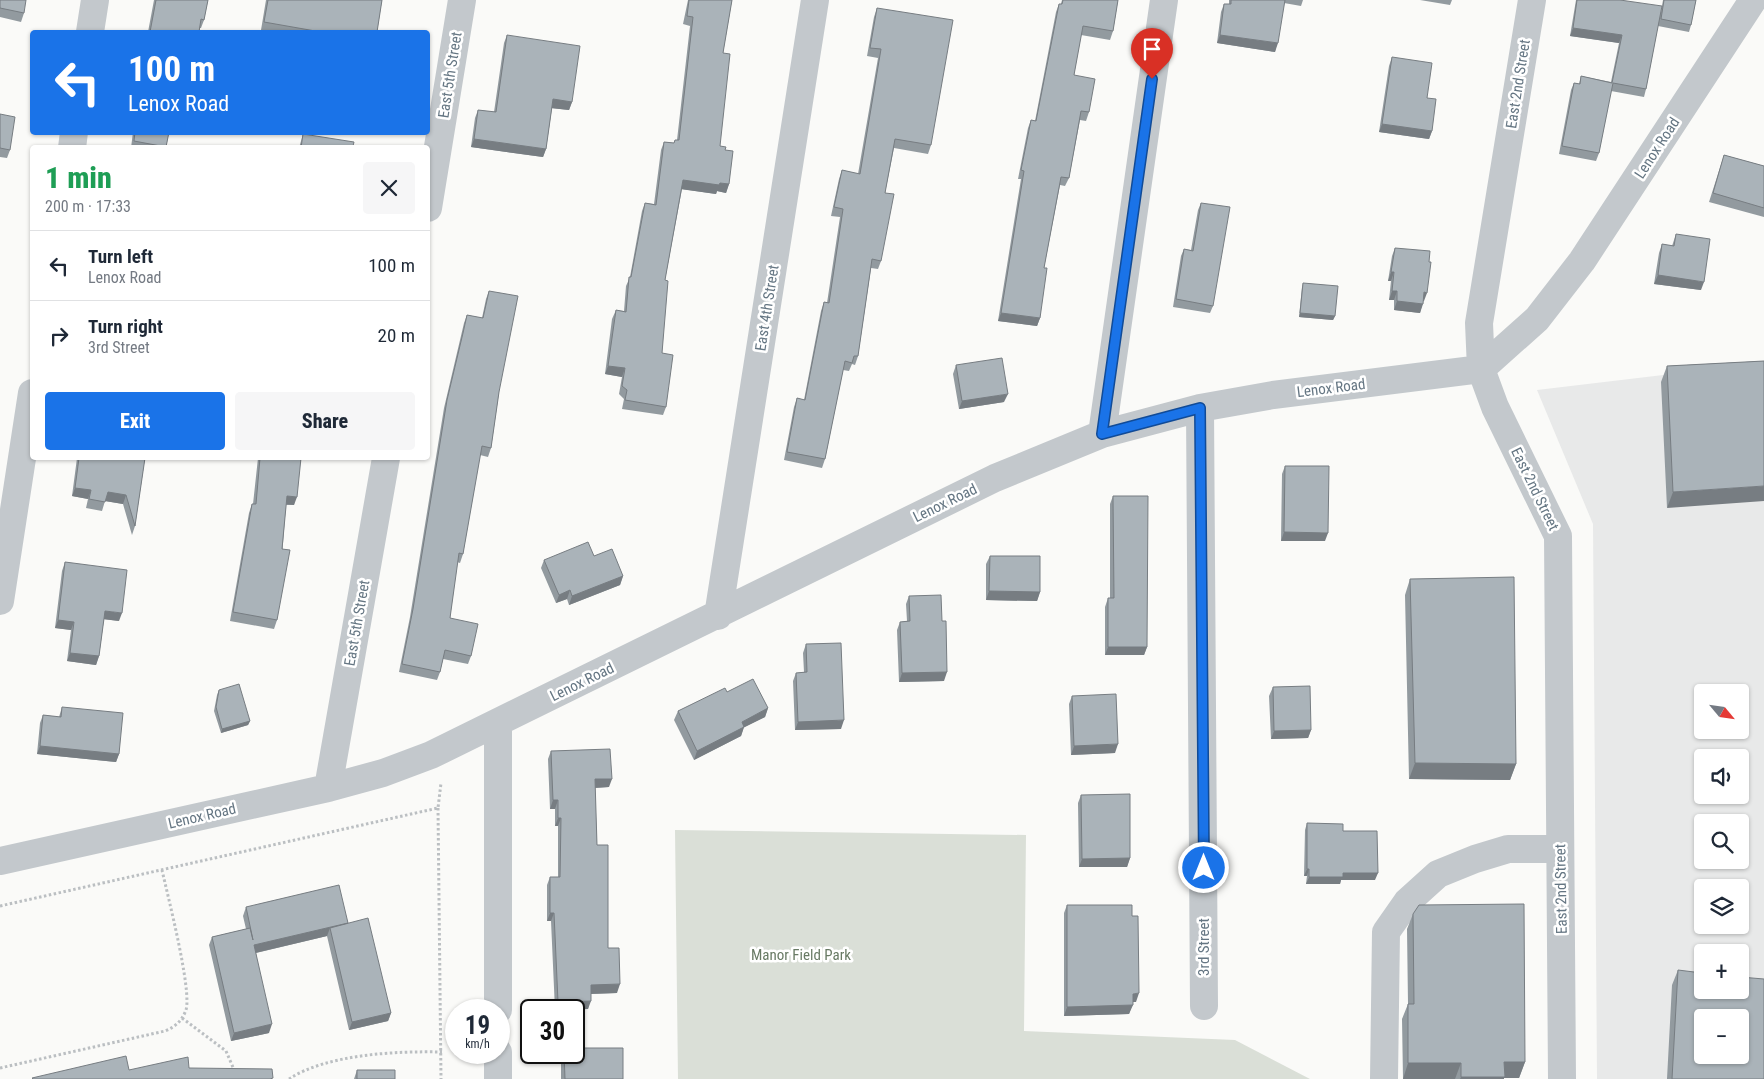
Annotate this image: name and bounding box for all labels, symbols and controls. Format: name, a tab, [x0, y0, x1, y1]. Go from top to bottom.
pin	[1131, 28, 1173, 79]
street label: East 5th Street	[434, 31, 466, 119]
icon: arrive	[1138, 35, 1166, 63]
street label: East 2nd Street	[1502, 38, 1534, 130]
text: 100 m	[128, 49, 215, 90]
icon: left	[45, 50, 110, 115]
text: Lenox Road	[128, 91, 229, 116]
street label: Lenox Road	[1631, 114, 1683, 182]
text: 1 min	[45, 160, 112, 195]
button: close	[363, 162, 415, 214]
text: 200 m · 17:33	[45, 197, 131, 216]
text: Turn left	[88, 245, 153, 268]
icon: left	[45, 252, 73, 280]
text: 100 m	[368, 254, 415, 277]
street label: East 4th Street	[751, 264, 783, 352]
text: Lenox Road	[88, 268, 162, 287]
text: Turn right	[88, 315, 163, 338]
icon: right	[45, 322, 73, 350]
text: 20 m	[378, 324, 415, 347]
text: 3rd Street	[88, 338, 150, 357]
street label: Lenox Road	[1296, 375, 1366, 401]
button: Exit	[45, 392, 225, 450]
button: Share	[235, 392, 415, 450]
street label: East 2nd Street	[1507, 445, 1563, 533]
street label: Lenox Road	[910, 480, 980, 526]
street label: East 5th Street	[341, 579, 373, 667]
street label: Lenox Road	[547, 659, 617, 705]
north arrow	[1694, 684, 1749, 739]
map controls	[1694, 684, 1749, 1064]
button: sound	[1694, 749, 1749, 804]
street label: Lenox Road	[166, 799, 238, 833]
button: search	[1694, 814, 1749, 869]
position arrow	[1177, 841, 1229, 893]
street label: East 2nd Street	[1551, 844, 1571, 934]
button: layers	[1694, 879, 1749, 934]
street label: 3rd Street	[1195, 918, 1213, 976]
button: +	[1694, 944, 1749, 999]
park label: Manor Field Park	[751, 946, 851, 964]
speed limit sign: 30	[520, 999, 585, 1064]
button: −	[1694, 1009, 1749, 1064]
text: 19	[465, 1011, 490, 1040]
text: km/h	[465, 1037, 490, 1051]

